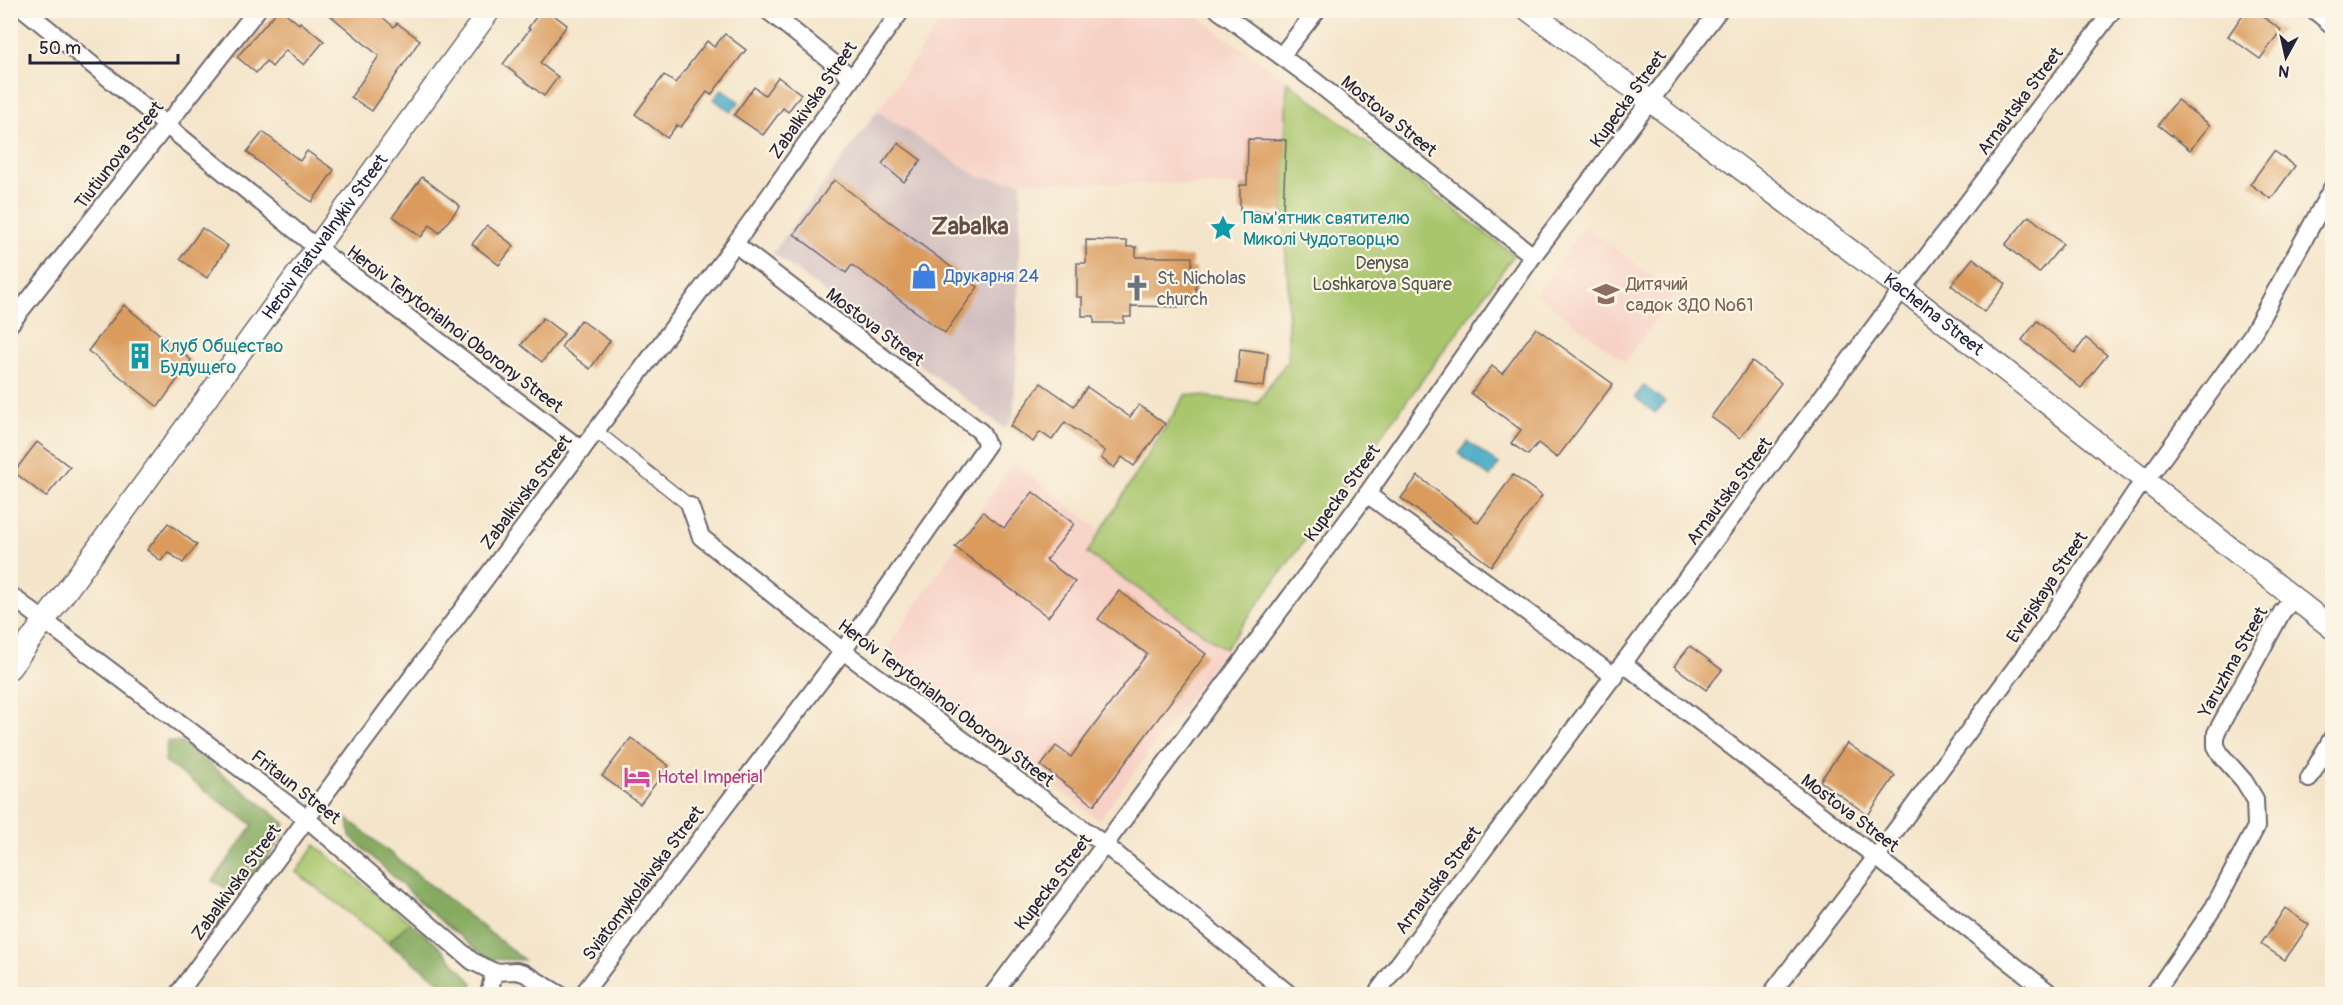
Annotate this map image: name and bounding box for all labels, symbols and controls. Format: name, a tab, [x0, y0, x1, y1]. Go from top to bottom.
scale bar	[30, 27, 178, 65]
north arrow	[2256, 27, 2316, 87]
text: 50 m	[39, 37, 81, 60]
street label: Zabalkivska Street	[764, 37, 863, 163]
street label: Arnautska Street	[1972, 42, 2069, 160]
street label: Kupecka Street	[1585, 45, 1672, 153]
text: N	[2277, 60, 2291, 82]
street label: Mostova Street	[1336, 71, 1442, 163]
street label: Tiutiunova Street	[70, 96, 169, 214]
street label: Heroiv Riatuvalnykiv Street	[257, 149, 394, 324]
place label: Пам'ятник святителю Миколі Чудотворцю	[1243, 207, 1410, 251]
district label: Zabalka	[931, 212, 1009, 241]
place icon: Пам'ятник святителю Миколі Чудотворцю	[1208, 213, 1238, 243]
street label: Heroiv Terytorialnoi Oborony Street	[342, 240, 568, 419]
park label: Denysa Loshkarova Square	[1312, 252, 1452, 296]
shop icon: Друкарня 24	[909, 261, 939, 291]
place label: Друкарня 24	[943, 265, 1040, 288]
place label: St. Nicholas church	[1157, 267, 1246, 311]
street label: Kachelna Street	[1879, 268, 1989, 361]
church icon: St. Nicholas church	[1122, 273, 1152, 303]
place label: Дитячий садок ЗДО №61	[1625, 273, 1753, 317]
school or university icon: Дитячий садок ЗДО №61	[1591, 279, 1621, 309]
street label: Mostova Street	[821, 283, 929, 372]
place label: Клуб Общество Будущего	[160, 335, 284, 379]
building icon: Клуб Общество Будущего	[125, 341, 155, 371]
street label: Zabalkivska Street	[476, 430, 578, 554]
street label: Arnautska Street	[1681, 432, 1778, 550]
street label: Kupecka Street	[1299, 439, 1386, 547]
street label: Evrejskaya Street	[2002, 527, 2093, 647]
street label: Yaruzhna Street	[2193, 602, 2274, 722]
street label: Heroiv Terytorialnoi Oborony Street	[833, 614, 1059, 793]
street label: Fritaun Street	[246, 745, 346, 830]
hotel icon: Hotel Imperial	[622, 762, 652, 792]
place label: Hotel Imperial	[657, 766, 763, 789]
street label: Mostova Street	[1796, 769, 1904, 858]
street label: Sviatomykolaivska Street	[578, 801, 710, 965]
street label: Zabalkivska Street	[187, 819, 287, 945]
street label: Arnautska Street	[1390, 821, 1487, 939]
street label: Kupecka Street	[1010, 829, 1098, 935]

